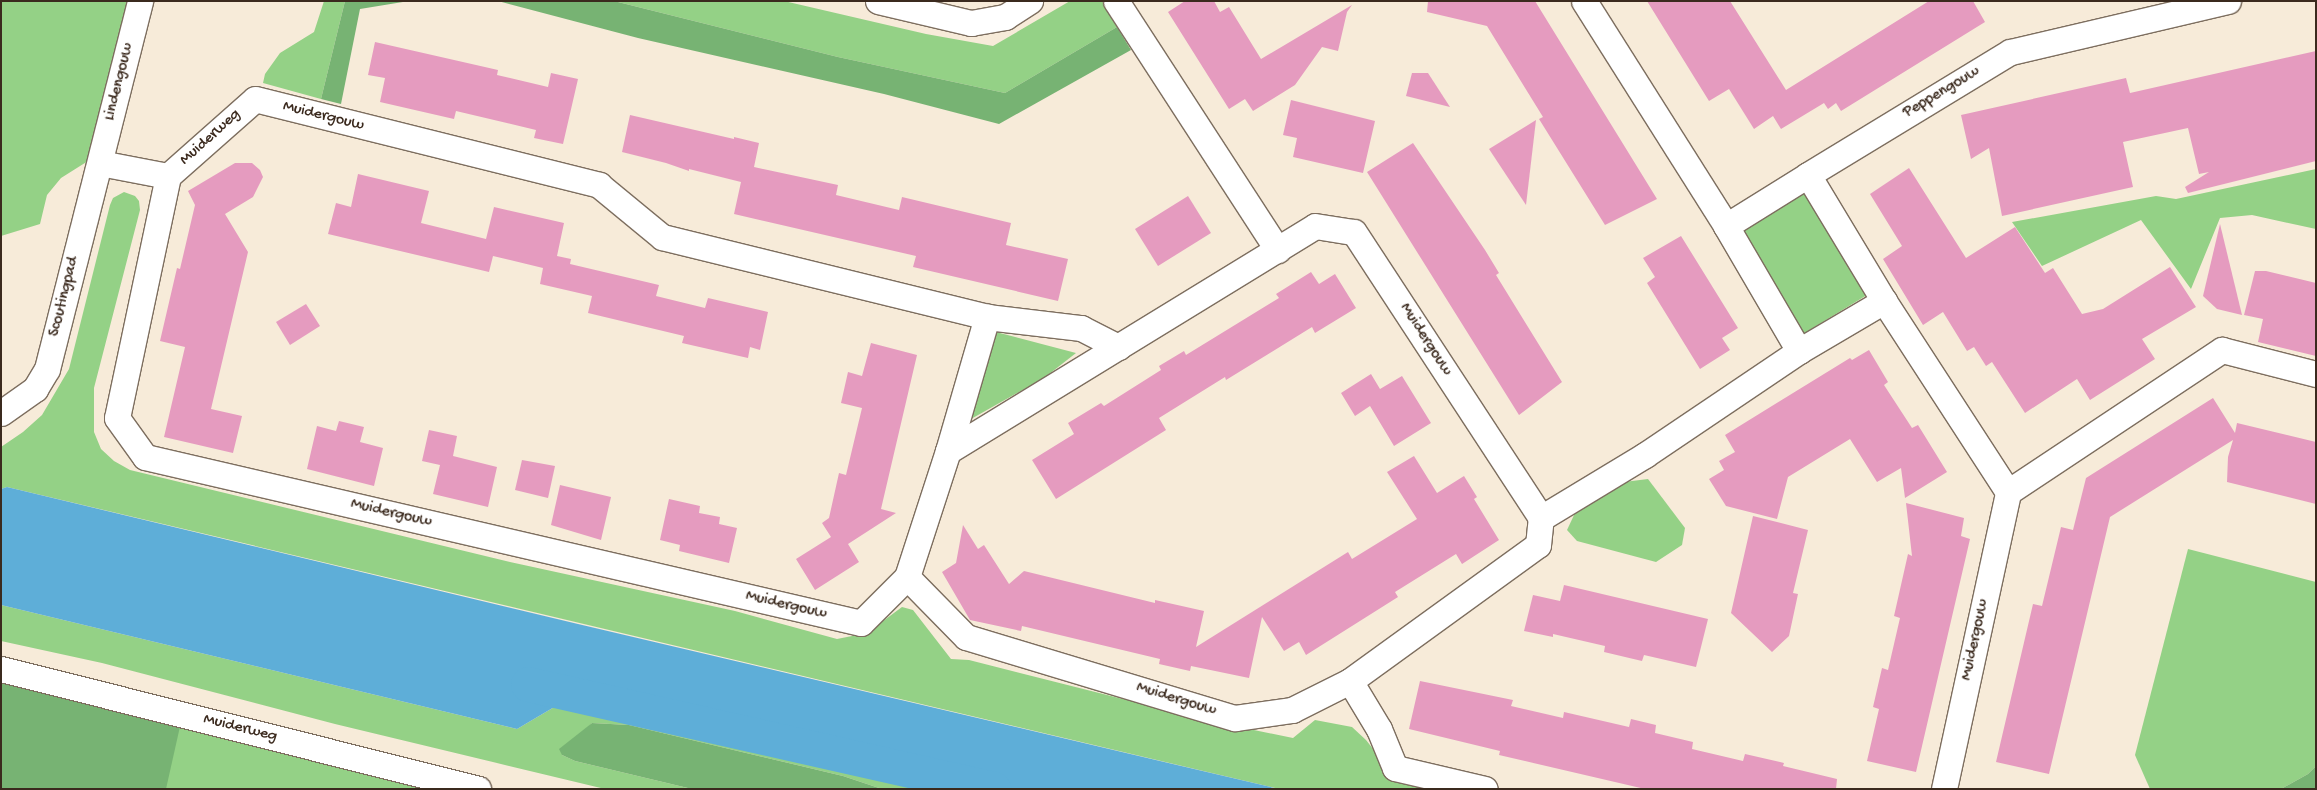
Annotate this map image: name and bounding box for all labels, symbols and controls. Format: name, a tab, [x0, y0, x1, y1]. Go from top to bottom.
street label: Lindengouw	[101, 41, 139, 123]
street label: Peppengouw	[1900, 63, 1984, 123]
street label: Muidergouw	[281, 98, 365, 136]
street label: Muiderweg	[177, 106, 245, 170]
street label: Scoutingpad	[46, 255, 84, 339]
street label: Muidergouw	[1394, 300, 1456, 380]
street label: Muidergouw	[349, 495, 433, 533]
street label: Muidergouw	[744, 587, 828, 625]
street label: Muidergouw	[1958, 598, 1994, 682]
street label: Muidergouw	[1134, 679, 1218, 721]
street label: Muiderweg	[201, 711, 279, 747]

